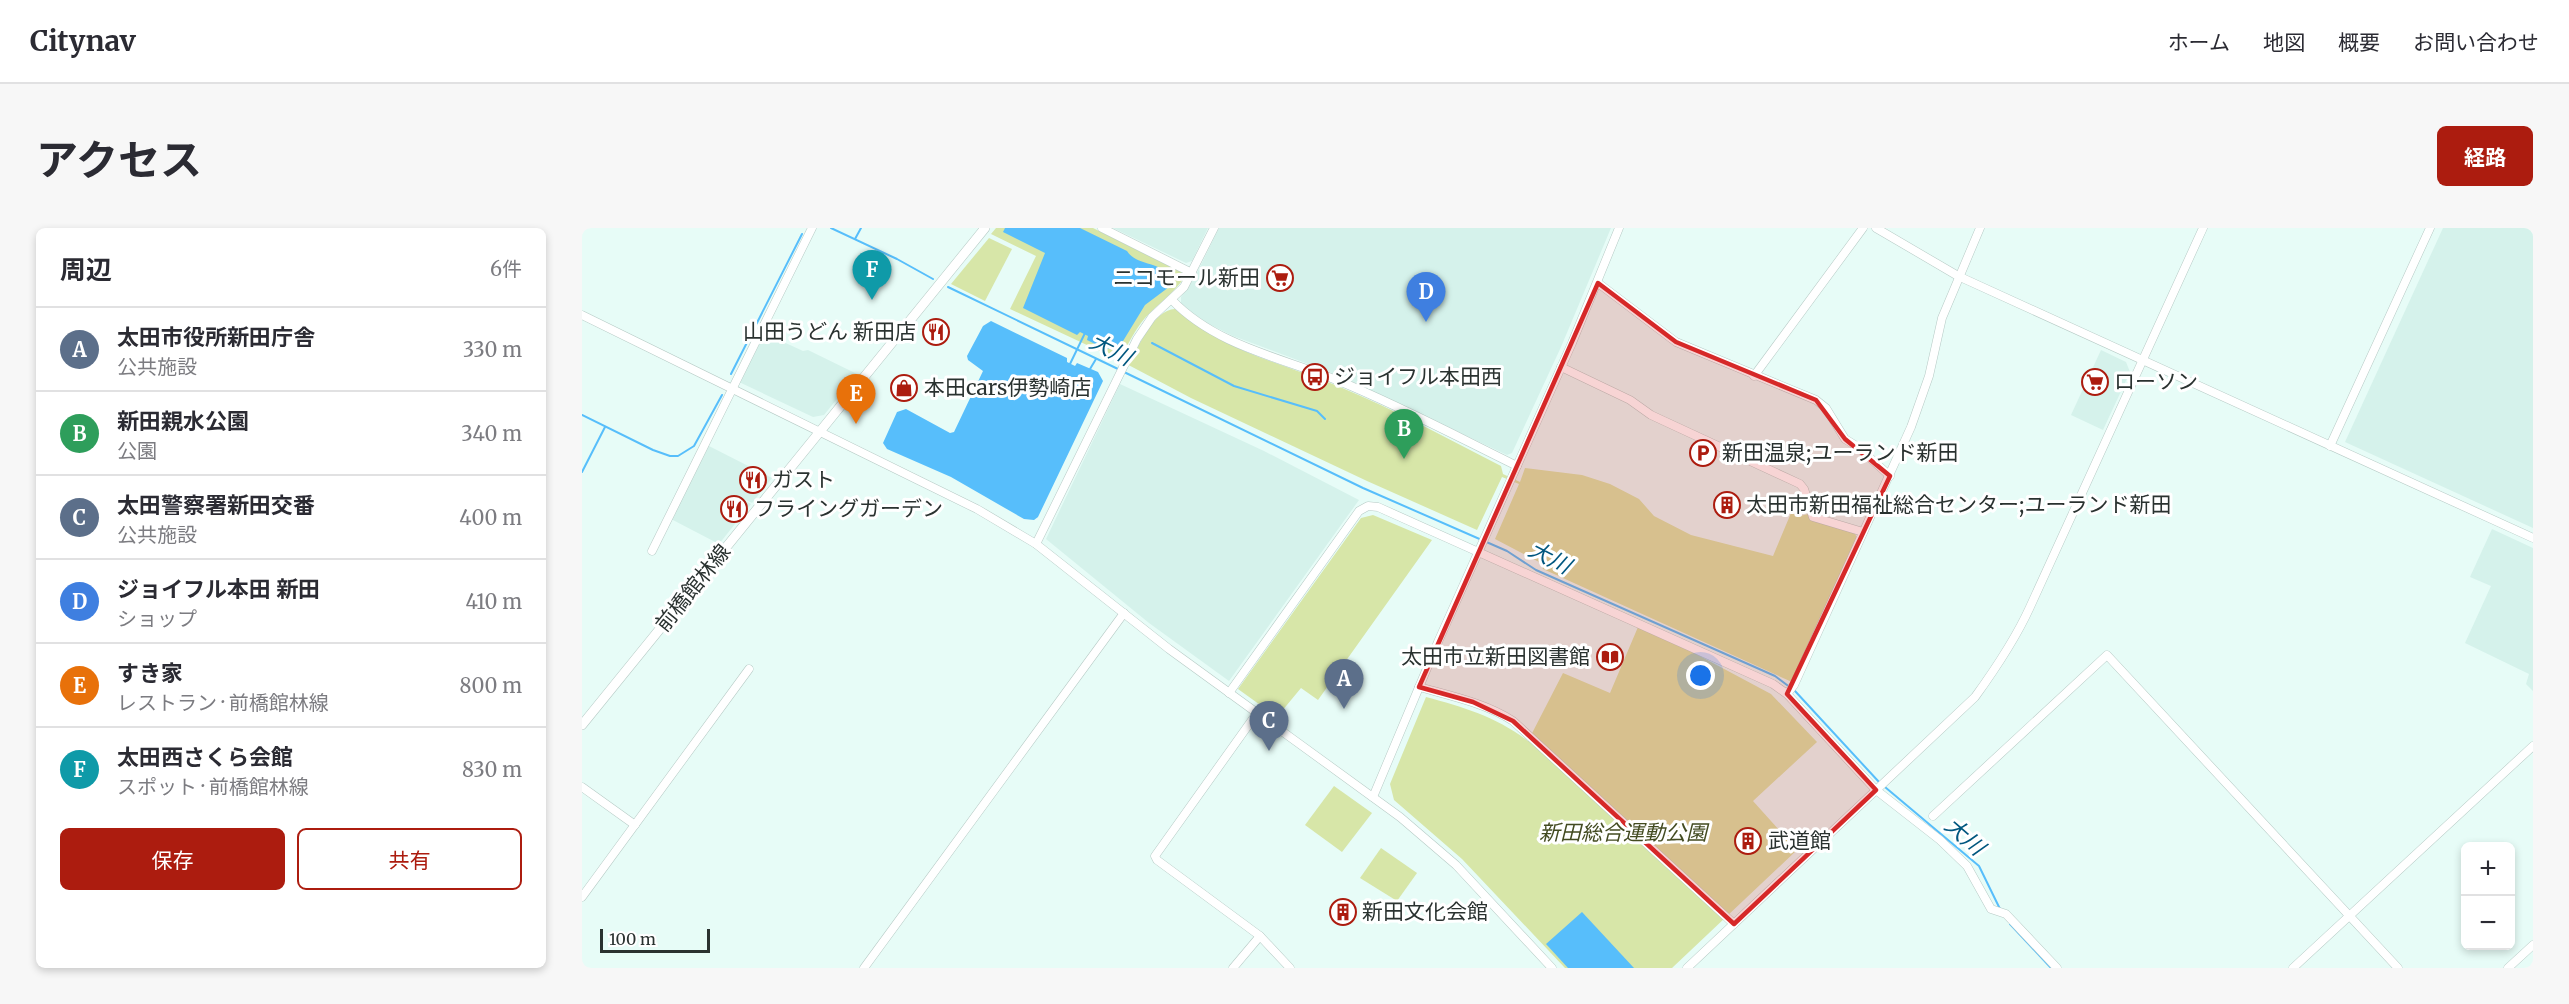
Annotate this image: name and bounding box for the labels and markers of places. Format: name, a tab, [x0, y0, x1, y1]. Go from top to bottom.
pin: F	[852, 250, 892, 300]
supermarket icon: ニコモール新田	[1265, 263, 1295, 293]
place label: ニコモール新田	[1113, 264, 1260, 291]
pin: D	[1406, 272, 1446, 322]
restaurant icon: 山田うどん 新田店	[921, 317, 951, 347]
place label: 山田うどん 新田店	[743, 318, 916, 345]
bus stop icon: ジョイフル本田西	[1300, 362, 1330, 392]
place label: ジョイフル本田西	[1334, 363, 1502, 390]
supermarket icon: ローソン	[2080, 367, 2110, 397]
place label: ローソン	[2114, 368, 2198, 395]
shop icon: 本田cars伊勢崎店	[889, 373, 919, 403]
pin: E	[836, 374, 876, 424]
place label: 本田cars伊勢崎店	[924, 374, 1091, 401]
pin: B	[1384, 410, 1424, 459]
parking icon: 新田温泉;ユーランド新田	[1688, 438, 1718, 468]
place label: 新田温泉;ユーランド新田	[1722, 439, 1958, 466]
restaurant icon: ガスト	[738, 465, 768, 495]
place label: ガスト	[772, 466, 835, 493]
building icon: 太田市新田福祉総合センター;ユーランド新田	[1712, 490, 1742, 520]
place label: 太田市新田福祉総合センター;ユーランド新田	[1746, 491, 2171, 518]
restaurant icon: フライングガーデン	[719, 494, 749, 524]
place label: フライングガーデン	[754, 495, 943, 522]
library icon: 太田市立新田図書館	[1595, 642, 1625, 672]
place label: 太田市立新田図書館	[1401, 643, 1590, 670]
pin: A	[1324, 660, 1364, 709]
pin: C	[1250, 702, 1288, 751]
building icon: 武道館	[1733, 826, 1763, 856]
place label: 武道館	[1768, 827, 1831, 854]
building icon: 新田文化会館	[1328, 897, 1358, 927]
place label: 新田文化会館	[1362, 898, 1488, 925]

